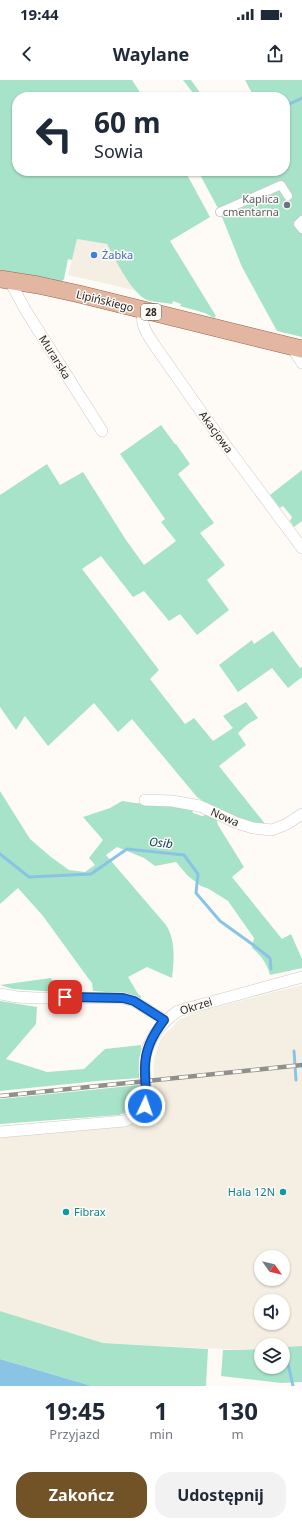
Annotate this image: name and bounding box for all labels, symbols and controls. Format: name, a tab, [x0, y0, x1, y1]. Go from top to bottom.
text: 19:44	[20, 4, 59, 24]
text: Waylane	[113, 42, 189, 66]
icon: back	[16, 43, 38, 65]
icon: share	[264, 43, 286, 65]
text: 60 m	[94, 103, 161, 141]
icon: left	[28, 108, 80, 160]
text: Sowia	[94, 139, 143, 163]
place label: Kaplica cmentarna	[223, 191, 279, 219]
marker: Kaplica cmentarna	[282, 200, 292, 210]
place label: Żabka	[102, 247, 133, 262]
marker: Żabka	[89, 250, 99, 260]
street label: Lipińskiego	[75, 286, 136, 315]
road number: 28	[141, 304, 161, 320]
street label: Murarska	[36, 332, 75, 382]
street label: Akacjowa	[196, 408, 237, 456]
street label: Nowa	[209, 804, 242, 829]
water label: Osib	[148, 833, 174, 852]
pin	[48, 980, 82, 1014]
icon: arrive	[54, 986, 76, 1008]
street label: Okrzei	[178, 993, 214, 1018]
position arrow	[124, 1085, 166, 1127]
place label: Hala 12N	[228, 1184, 275, 1199]
marker: Hala 12N	[278, 1187, 288, 1197]
place label: Fibrax	[74, 1204, 106, 1219]
marker: Fibrax	[61, 1207, 71, 1217]
north arrow	[254, 1250, 290, 1286]
map controls	[254, 1250, 290, 1374]
button: sound	[254, 1294, 290, 1330]
button: layers	[254, 1338, 290, 1374]
text: 19:45	[44, 1394, 106, 1427]
text: 1	[154, 1394, 168, 1427]
text: 130	[217, 1394, 258, 1427]
text: Przyjazd	[49, 1425, 100, 1443]
text: min	[149, 1425, 173, 1443]
text: m	[231, 1425, 244, 1443]
button: Zakończ	[16, 1472, 147, 1518]
button: Udostępnij	[155, 1472, 286, 1518]

